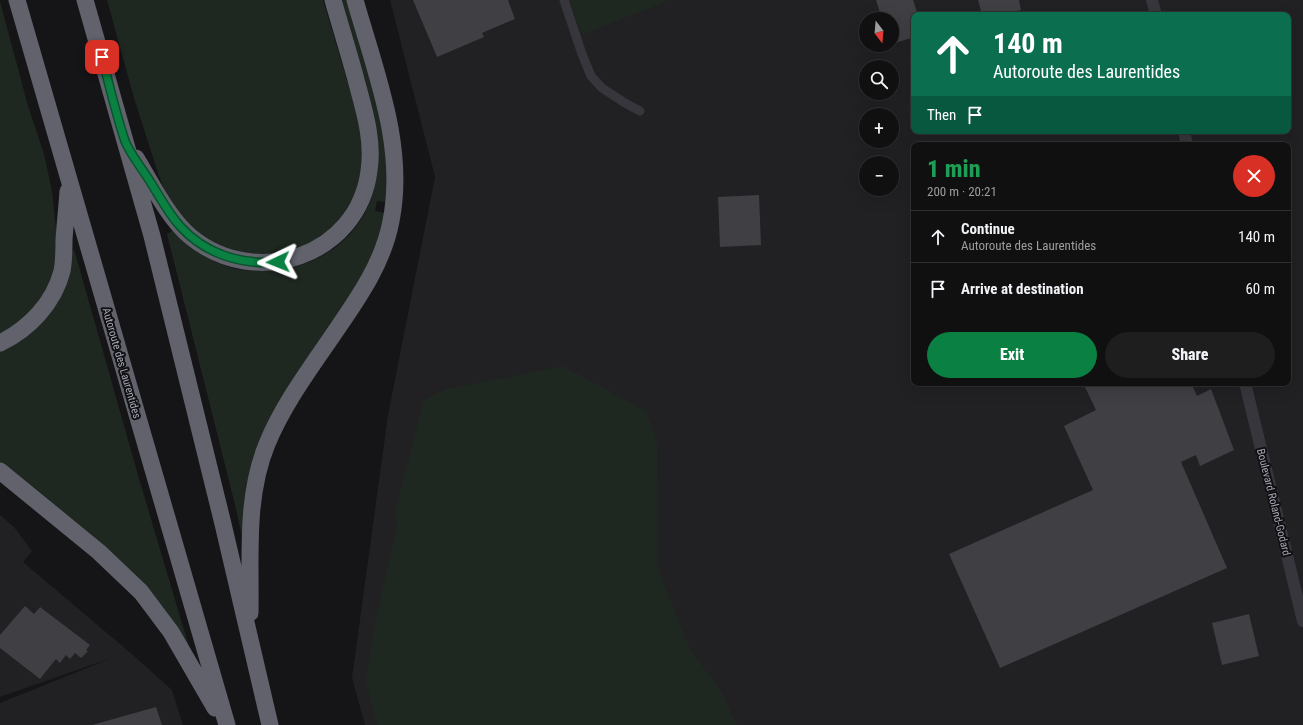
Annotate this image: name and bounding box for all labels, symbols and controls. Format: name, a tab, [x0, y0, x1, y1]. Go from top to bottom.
north arrow	[859, 12, 899, 52]
map controls	[859, 12, 899, 196]
text: 140 m	[993, 27, 1063, 60]
icon: ahead	[927, 28, 979, 80]
pin	[85, 40, 119, 74]
icon: arrive	[91, 46, 113, 68]
button: search	[859, 60, 899, 100]
text: Autoroute des Laurentides	[993, 61, 1180, 82]
icon: arrive	[964, 104, 986, 126]
text: Then	[927, 106, 956, 124]
button: +	[859, 108, 899, 148]
text: 1 min	[927, 155, 981, 183]
button: close	[1233, 155, 1275, 197]
button: −	[859, 156, 899, 196]
text: 200 m · 20:21	[927, 184, 997, 199]
text: Continue	[961, 220, 1015, 238]
icon: ahead	[927, 226, 949, 248]
text: 140 m	[1238, 228, 1275, 246]
text: Autoroute des Laurentides	[961, 238, 1096, 253]
position arrow	[257, 241, 299, 283]
icon: arrive	[927, 278, 949, 300]
text: Arrive at destination	[961, 280, 1084, 298]
text: 60 m	[1245, 280, 1275, 298]
street label: Autoroute des Laurentides	[100, 306, 144, 420]
button: Exit	[927, 332, 1097, 378]
button: Share	[1105, 332, 1275, 378]
street label: Boulevard Roland-Godard	[1254, 447, 1293, 557]

